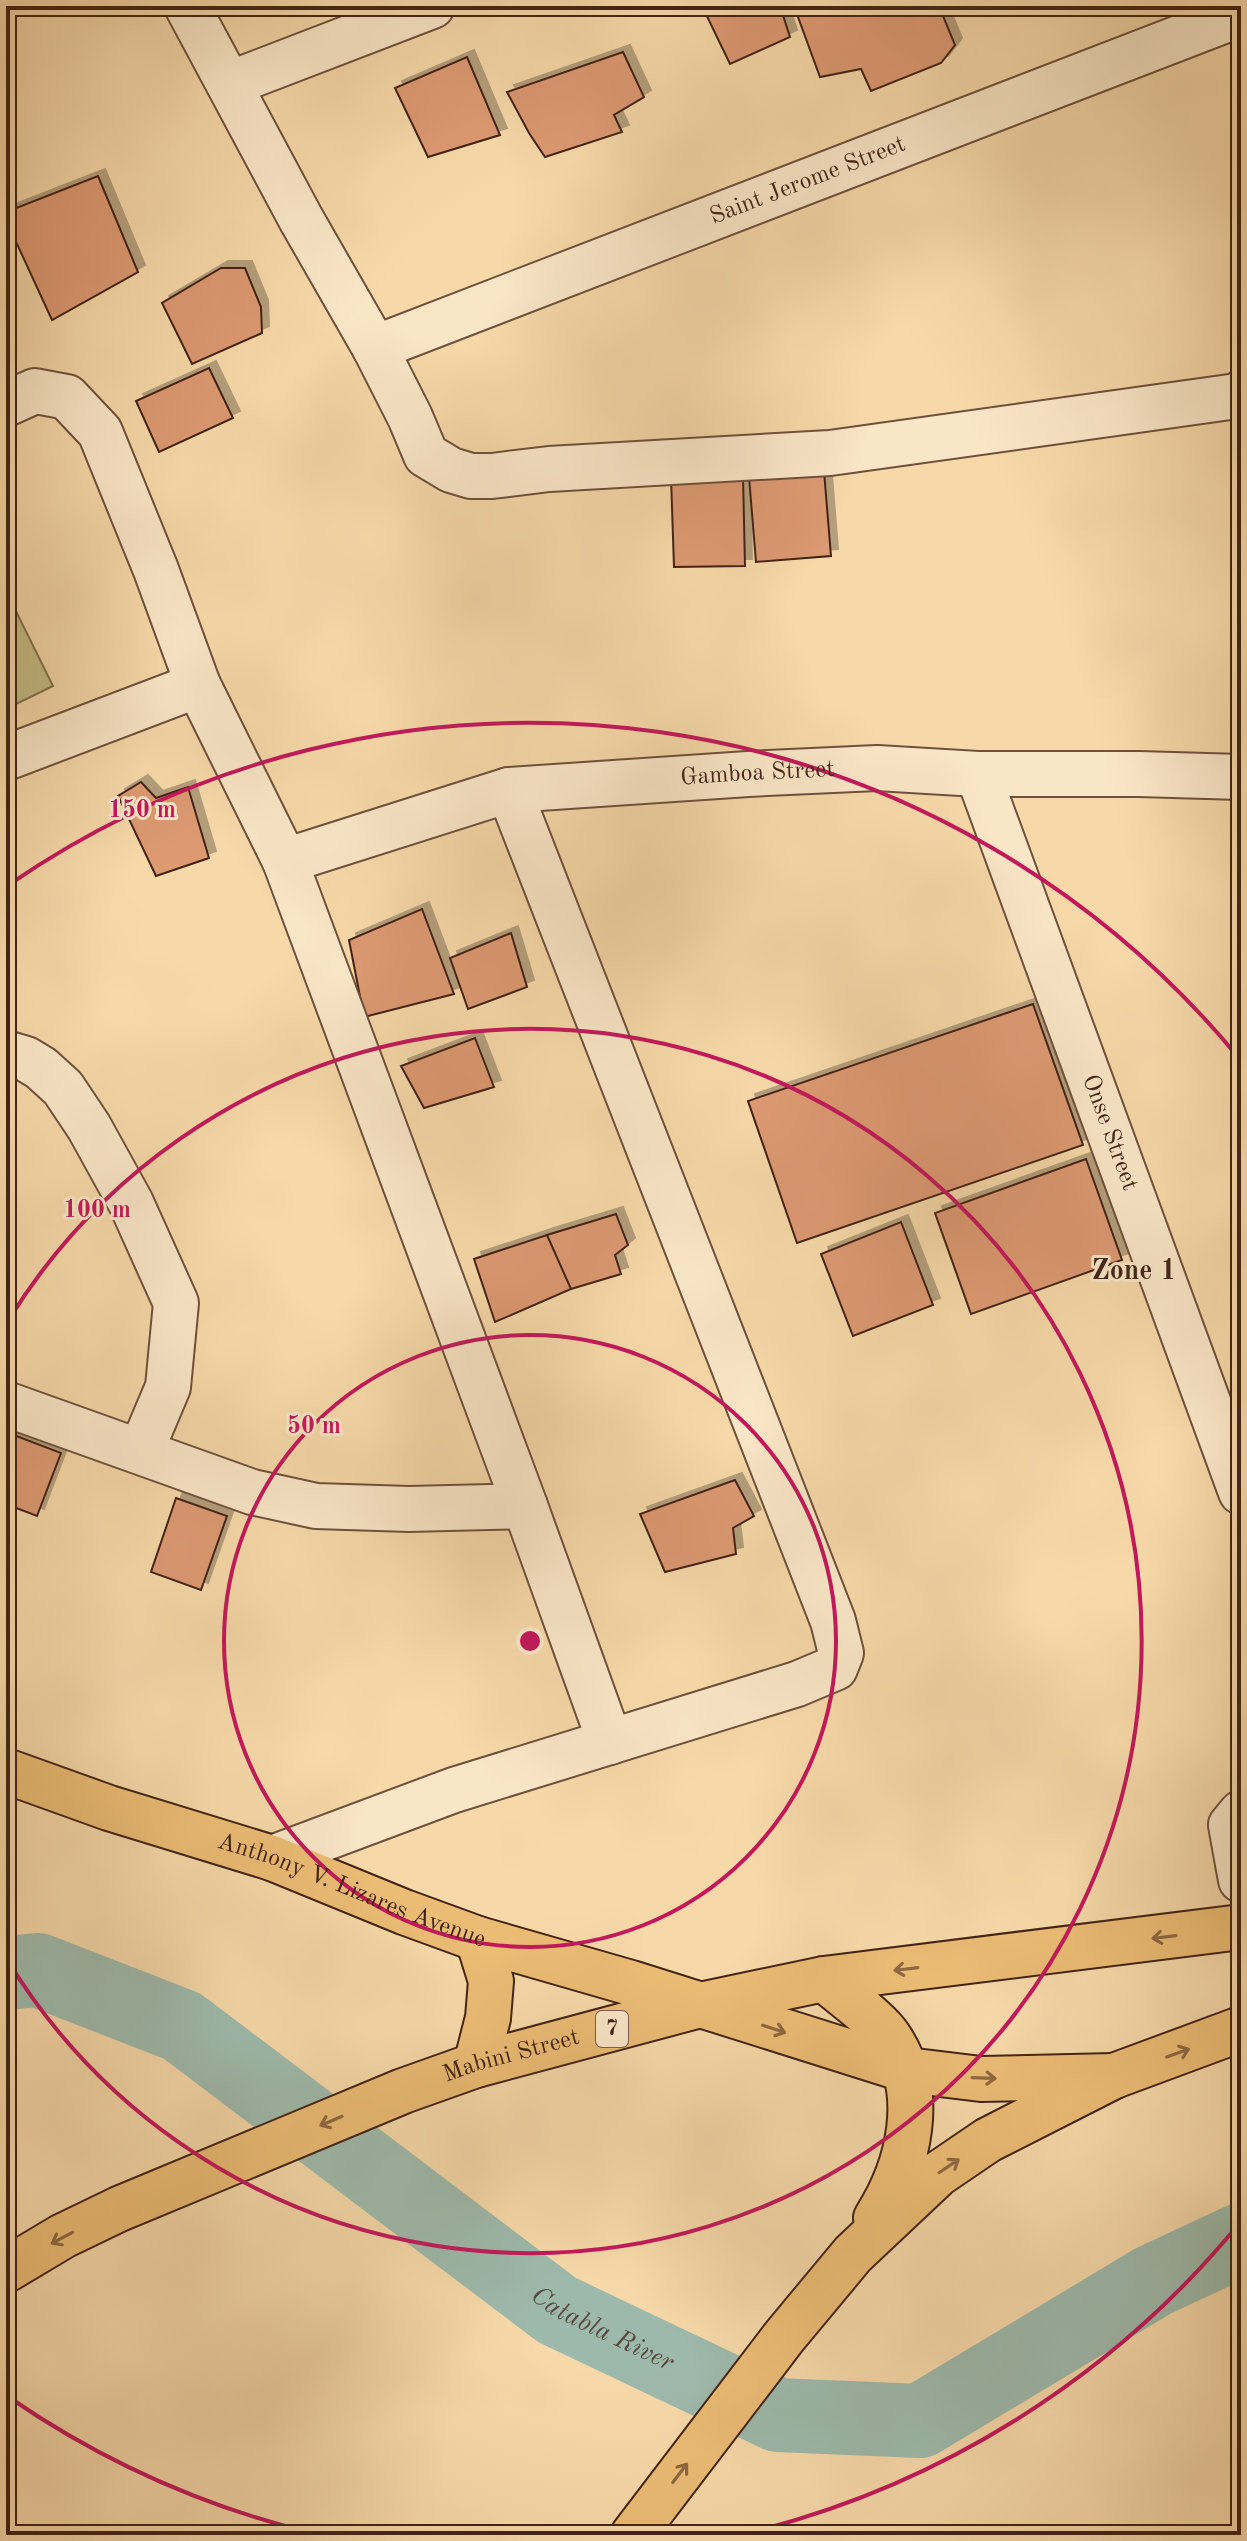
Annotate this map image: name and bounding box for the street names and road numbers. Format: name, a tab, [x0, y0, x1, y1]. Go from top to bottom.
street label: Saint Jerome Street	[707, 132, 909, 230]
street label: Gamboa Street	[680, 758, 835, 791]
street label: Onse Street	[1077, 1071, 1142, 1194]
street label: Anthony V. Lizares Avenue	[215, 1830, 488, 1952]
road number: 7	[596, 2011, 628, 2047]
street label: Mabini Street	[440, 2026, 582, 2088]

